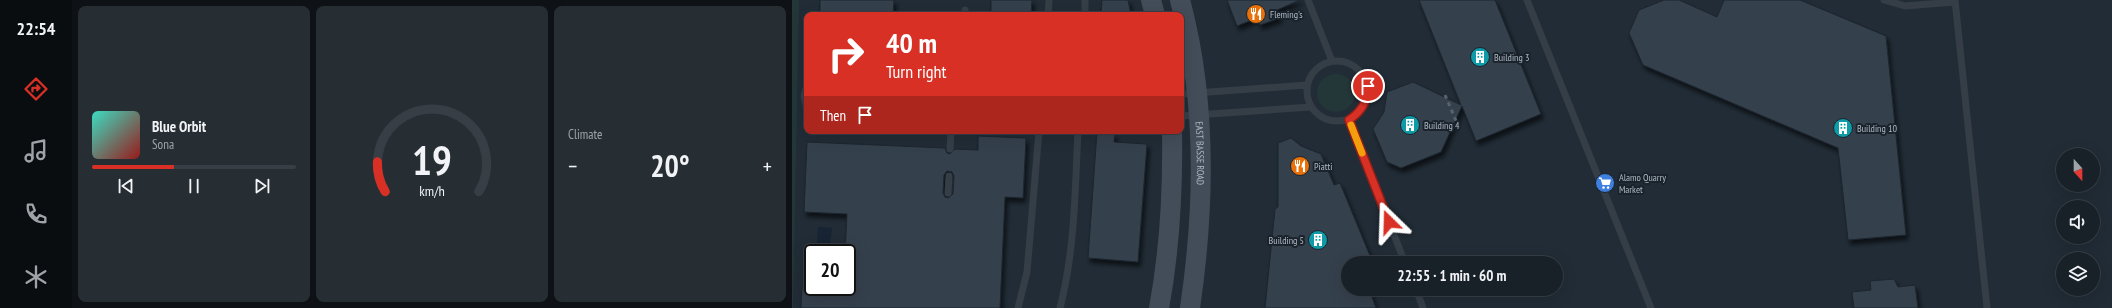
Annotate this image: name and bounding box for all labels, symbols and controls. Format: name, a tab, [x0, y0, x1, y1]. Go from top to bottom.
restaurant icon: Fleming's	[1245, 3, 1267, 25]
place label: Fleming's	[1270, 8, 1303, 21]
text: 22:54	[17, 17, 55, 40]
text: 40 m	[886, 24, 937, 61]
icon: right	[820, 28, 872, 80]
building icon: Building 3	[1469, 46, 1491, 68]
place label: Building 3	[1494, 51, 1529, 64]
text: Turn right	[886, 60, 946, 83]
pin	[1351, 69, 1385, 103]
icon: directions	[22, 75, 50, 103]
icon: arrive	[1357, 75, 1379, 97]
icon: arrive	[854, 104, 876, 126]
text: Then	[820, 106, 846, 125]
building icon: Building 4	[1399, 114, 1421, 136]
text: Blue Orbit	[152, 117, 206, 136]
building icon: Building 10	[1832, 117, 1854, 139]
place label: Building 4	[1424, 119, 1460, 132]
street label: EAST BASSE ROAD	[1192, 121, 1207, 185]
place label: Building 10	[1857, 122, 1897, 135]
text: Climate	[568, 126, 602, 143]
text: 19	[412, 133, 452, 186]
text: Sona	[152, 136, 174, 153]
icon: music	[22, 137, 50, 165]
text: 20°	[650, 146, 690, 185]
north arrow	[2056, 148, 2100, 192]
map controls	[2056, 148, 2100, 296]
text: −	[568, 152, 577, 180]
text: +	[763, 152, 772, 180]
restaurant icon: Piatti	[1289, 155, 1311, 177]
place label: Piatti	[1314, 160, 1332, 173]
place label: Alamo Quarry Market	[1619, 171, 1666, 196]
supermarket icon: Alamo Quarry Market	[1594, 172, 1616, 194]
icon: previous	[115, 175, 137, 197]
icon: pause	[183, 175, 205, 197]
icon: next	[251, 175, 273, 197]
text: km/h	[419, 181, 445, 200]
icon: phone	[22, 200, 50, 228]
button: sound	[2056, 200, 2100, 244]
position arrow	[1368, 201, 1410, 243]
building icon: Building 5	[1307, 229, 1329, 251]
place label: Building 5	[1269, 234, 1304, 247]
speed limit sign: 20	[804, 244, 856, 296]
button: layers	[2056, 252, 2100, 296]
icon: climate	[22, 263, 50, 291]
text: 22:55 · 1 min · 60 m	[1398, 266, 1506, 285]

